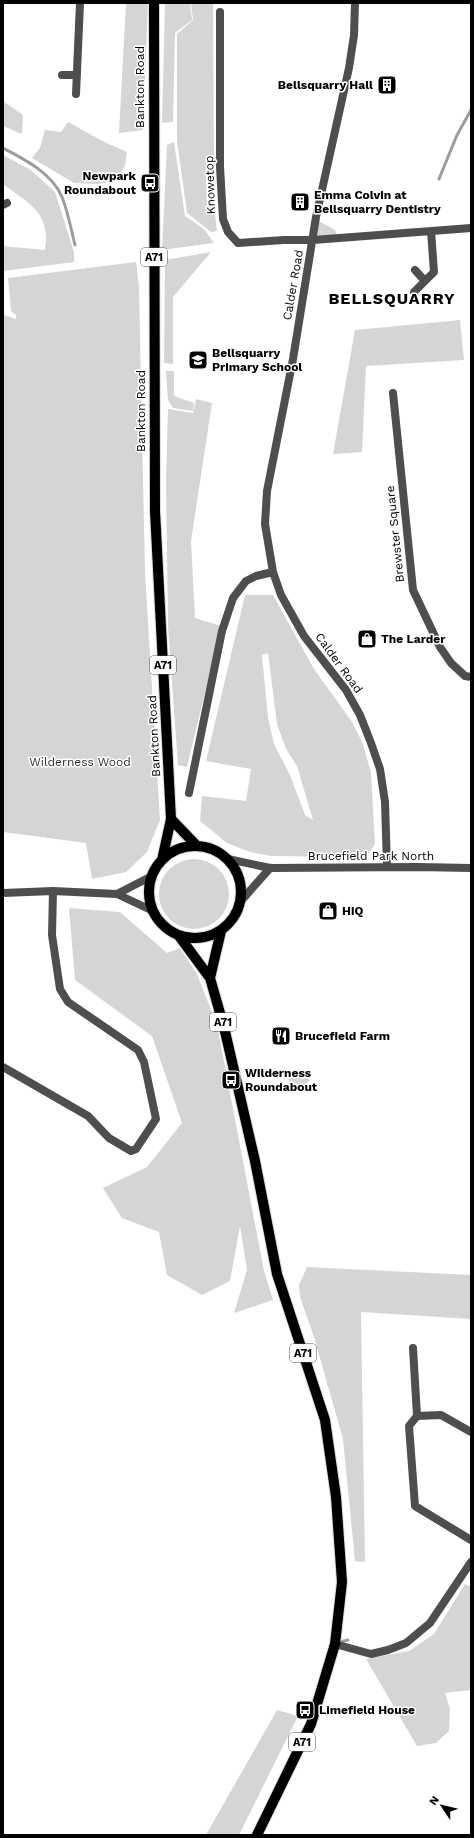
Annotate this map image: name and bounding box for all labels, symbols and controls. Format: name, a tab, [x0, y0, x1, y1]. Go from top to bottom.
street label: Bankton Road	[133, 46, 147, 128]
building icon: Bellsquarry Hall	[376, 74, 398, 96]
place label: Bellsquarry Hall	[278, 78, 373, 92]
street label: Knowetop	[202, 155, 218, 215]
place label: Newpark Roundabout	[64, 169, 137, 197]
bus stop icon: Newpark Roundabout	[139, 172, 161, 194]
place label: Emma Colvin at Bellsquarry Dentistry	[314, 188, 441, 216]
building icon: Emma Colvin at Bellsquarry Dentistry	[289, 191, 311, 213]
road number: A71	[141, 248, 167, 266]
street label: Calder Road	[280, 249, 306, 321]
district label: BELLSQUARRY	[328, 289, 456, 308]
place label: Bellsquarry Primary School	[212, 346, 302, 374]
school or university icon: Bellsquarry Primary School	[187, 349, 209, 371]
street label: Bankton Road	[134, 370, 148, 452]
street label: Brewster Square	[383, 485, 407, 583]
shop icon: The Larder	[356, 628, 378, 650]
street label: Calder Road	[312, 630, 366, 696]
place label: The Larder	[381, 632, 446, 646]
road number: A71	[150, 656, 176, 674]
street label: Bankton Road	[145, 695, 163, 777]
park label: Wilderness Wood	[29, 755, 131, 769]
street label: Brucefield Park North	[308, 849, 434, 863]
shop icon: HiQ	[317, 900, 339, 922]
place label: HiQ	[342, 904, 363, 918]
road number: A71	[210, 1013, 236, 1031]
restaurant icon: Brucefield Farm	[270, 1025, 292, 1047]
place label: Brucefield Farm	[295, 1029, 390, 1043]
place label: Wilderness Roundabout	[245, 1066, 318, 1094]
bus stop icon: Wilderness Roundabout	[220, 1069, 242, 1091]
road number: A71	[290, 1344, 316, 1362]
bus stop icon: Limefield House	[294, 1699, 316, 1721]
place label: Limefield House	[319, 1703, 415, 1717]
road number: A71	[289, 1733, 315, 1751]
north arrow	[422, 1786, 462, 1826]
text: N	[427, 1793, 442, 1808]

